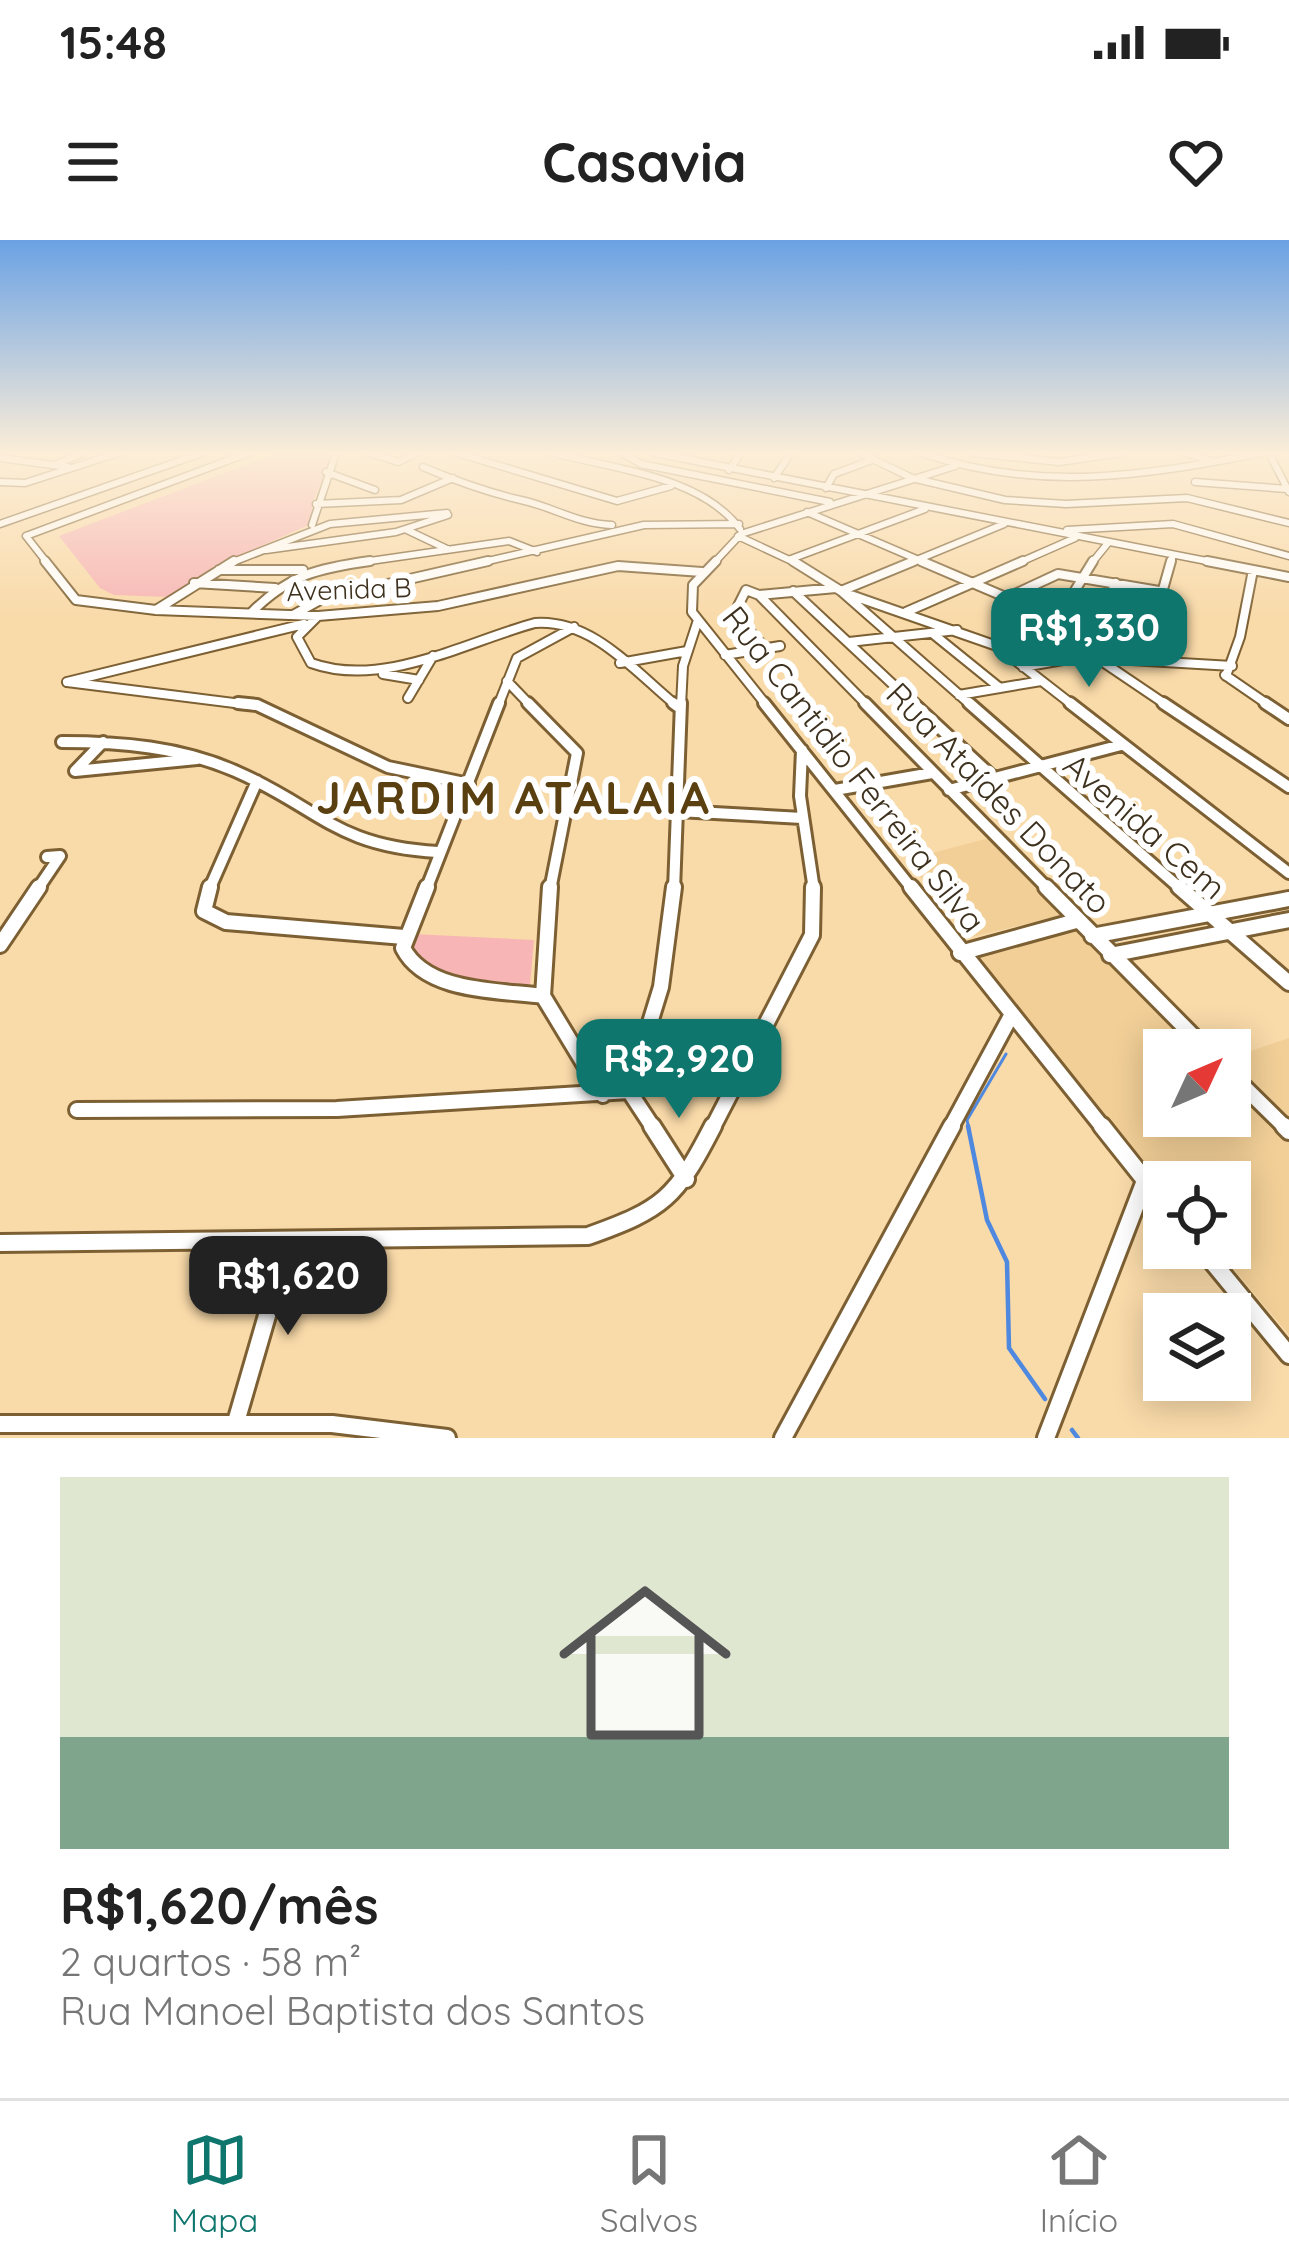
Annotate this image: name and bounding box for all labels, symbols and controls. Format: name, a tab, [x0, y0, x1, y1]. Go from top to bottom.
text: 15:48	[60, 14, 167, 70]
text: Casavia	[542, 128, 747, 196]
icon: menu	[60, 129, 126, 195]
icon: heart	[1163, 129, 1229, 195]
street label: Avenida B	[286, 570, 412, 608]
pin: R$1,330	[978, 588, 1200, 690]
street label: Rua Cantidio Ferreira Silva	[714, 597, 995, 940]
text: R$1,330	[1018, 602, 1160, 651]
street label: Rua Ataídes Donato	[878, 673, 1120, 922]
street label: Avenida Cem	[1056, 744, 1235, 907]
district label: JARDIM ATALAIA	[316, 769, 712, 825]
pin: R$2,920	[568, 1019, 790, 1121]
north arrow	[1143, 1029, 1251, 1137]
map controls	[1143, 1029, 1251, 1401]
text: R$2,920	[603, 1033, 755, 1082]
button: locate	[1143, 1161, 1251, 1269]
pin: R$1,620	[177, 1236, 399, 1338]
text: R$1,620	[216, 1250, 360, 1299]
button: layers	[1143, 1293, 1251, 1401]
icon: home	[537, 1555, 753, 1771]
text: R$1,620/mês	[60, 1873, 379, 1937]
text: 2 quartos · 58 m²	[60, 1937, 361, 1986]
text: Rua Manoel Baptista dos Santos	[60, 1986, 645, 2035]
tab: Mapa	[171, 2127, 258, 2240]
tab: Salvos	[600, 2127, 698, 2240]
tab: Início	[1040, 2127, 1118, 2240]

